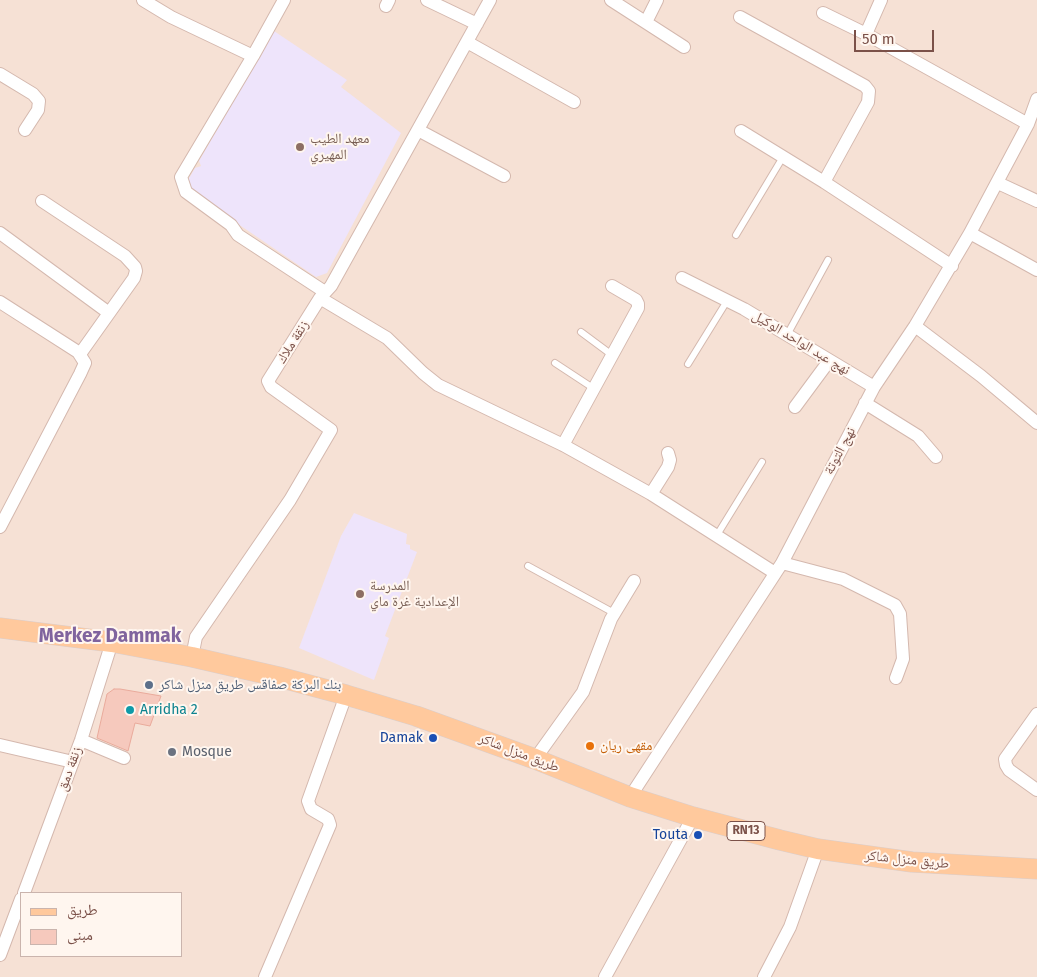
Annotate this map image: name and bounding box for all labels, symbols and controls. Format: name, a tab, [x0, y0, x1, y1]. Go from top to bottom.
scale bar	[857, 20, 937, 52]
text: 50 m	[862, 30, 895, 48]
place label: معهد الطيب المهيري	[310, 131, 369, 164]
marker: معهد الطيب المهيري	[294, 141, 306, 153]
street label: نهج عبد الواحد الوكيل	[749, 307, 853, 379]
street label: زنقة ملاك	[273, 317, 313, 367]
street label: نهج التوتة	[821, 424, 859, 478]
place label: المدرسة الإعدادية غرة ماي	[370, 578, 459, 610]
marker: المدرسة الإعدادية غرة ماي	[354, 588, 366, 600]
district label: Merkez Dammak	[39, 626, 181, 648]
place label: بنك البركة صفاقس طريق منزل شاكر	[159, 677, 341, 693]
marker: بنك البركة صفاقس طريق منزل شاكر	[143, 679, 155, 691]
place label: Arridha 2	[140, 702, 198, 718]
marker: Arridha 2	[124, 704, 136, 716]
place label: Damak	[380, 730, 423, 746]
street label: طريق منزل شاكر	[476, 730, 562, 776]
marker: Damak	[427, 732, 439, 744]
place label: مقهى ريان	[600, 738, 652, 754]
marker: مقهى ريان	[584, 740, 596, 752]
place label: Mosque	[182, 744, 232, 760]
street label: زنقة دمق	[54, 745, 86, 793]
marker: Mosque	[166, 746, 178, 758]
road number: RN13	[727, 821, 765, 840]
place label: Touta	[653, 827, 688, 843]
marker: Touta	[692, 829, 704, 841]
street label: طريق منزل شاكر	[864, 847, 950, 873]
legend	[20, 892, 182, 957]
text: طريق	[67, 901, 98, 919]
text: مبنى	[67, 926, 93, 944]

